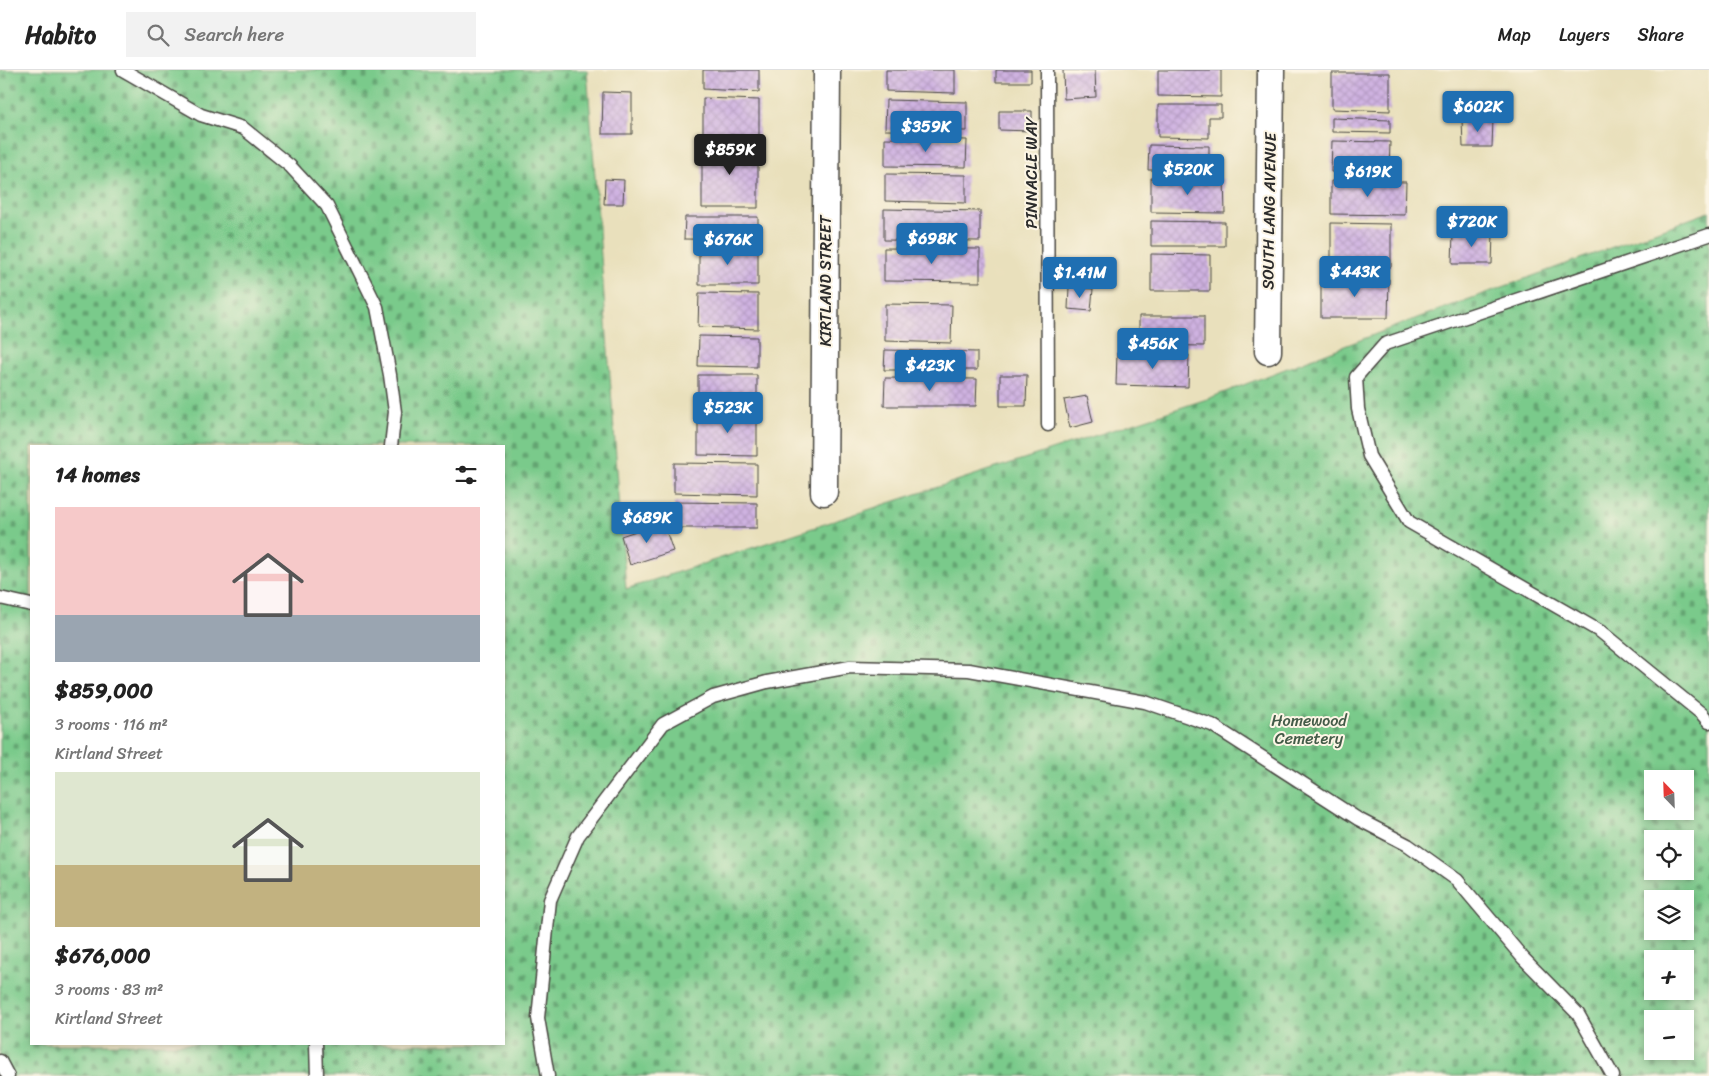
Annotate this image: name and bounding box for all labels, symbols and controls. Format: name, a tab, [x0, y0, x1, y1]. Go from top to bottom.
search box	[126, 12, 476, 57]
text: Habito	[25, 14, 96, 56]
text: Search here	[184, 18, 284, 51]
text: Map	[1498, 19, 1531, 51]
text: Layers	[1559, 19, 1610, 51]
text: Share	[1638, 19, 1684, 51]
icon: search	[144, 21, 172, 49]
pin: $602K	[1443, 90, 1513, 133]
text: $602K	[1454, 92, 1502, 121]
pin: $359K	[891, 111, 961, 153]
text: $359K	[902, 112, 950, 141]
street label: PINNACLE WAY	[1017, 116, 1046, 229]
street label: SOUTH LANG AVENUE	[1253, 131, 1285, 290]
pin: $859K	[695, 134, 765, 176]
text: $859K	[705, 135, 755, 164]
pin: $520K	[1153, 154, 1223, 196]
text: $520K	[1163, 155, 1213, 184]
pin: $619K	[1333, 156, 1403, 198]
text: $619K	[1345, 157, 1391, 186]
pin: $720K	[1437, 206, 1507, 248]
text: $720K	[1448, 207, 1496, 236]
street label: KIRTLAND STREET	[811, 214, 840, 347]
pin: $698K	[897, 222, 967, 265]
pin: $676K	[693, 224, 763, 266]
text: $698K	[907, 224, 957, 253]
text: $676K	[704, 225, 752, 254]
pin: $1.41M	[1039, 256, 1121, 299]
pin: $443K	[1320, 256, 1390, 298]
text: $443K	[1330, 257, 1380, 286]
text: $1.41M	[1054, 258, 1106, 287]
pin: $456K	[1118, 328, 1188, 370]
text: $456K	[1128, 329, 1178, 358]
pin: $423K	[895, 350, 965, 392]
text: $423K	[906, 351, 954, 380]
pin: $523K	[693, 392, 763, 434]
text: $523K	[704, 393, 752, 422]
text: 14 homes	[55, 456, 140, 494]
icon: filters	[452, 461, 480, 489]
pin: $689K	[612, 502, 682, 544]
text: $689K	[622, 503, 672, 532]
icon: home	[223, 540, 313, 630]
text: $859,000	[55, 672, 153, 710]
park label: Homewood Cemetery	[1271, 706, 1348, 753]
text: 3 rooms · 116 m²	[55, 710, 168, 739]
text: Kirtland Street	[55, 739, 163, 768]
north arrow	[1644, 770, 1694, 820]
map controls	[1644, 770, 1694, 1060]
icon: home	[223, 805, 313, 895]
button: locate	[1644, 830, 1694, 880]
button: layers	[1644, 890, 1694, 940]
text: $676,000	[55, 937, 150, 975]
button: +	[1644, 950, 1694, 1000]
text: 3 rooms · 83 m²	[55, 975, 163, 1004]
text: Kirtland Street	[55, 1004, 163, 1033]
button: −	[1644, 1010, 1694, 1060]

